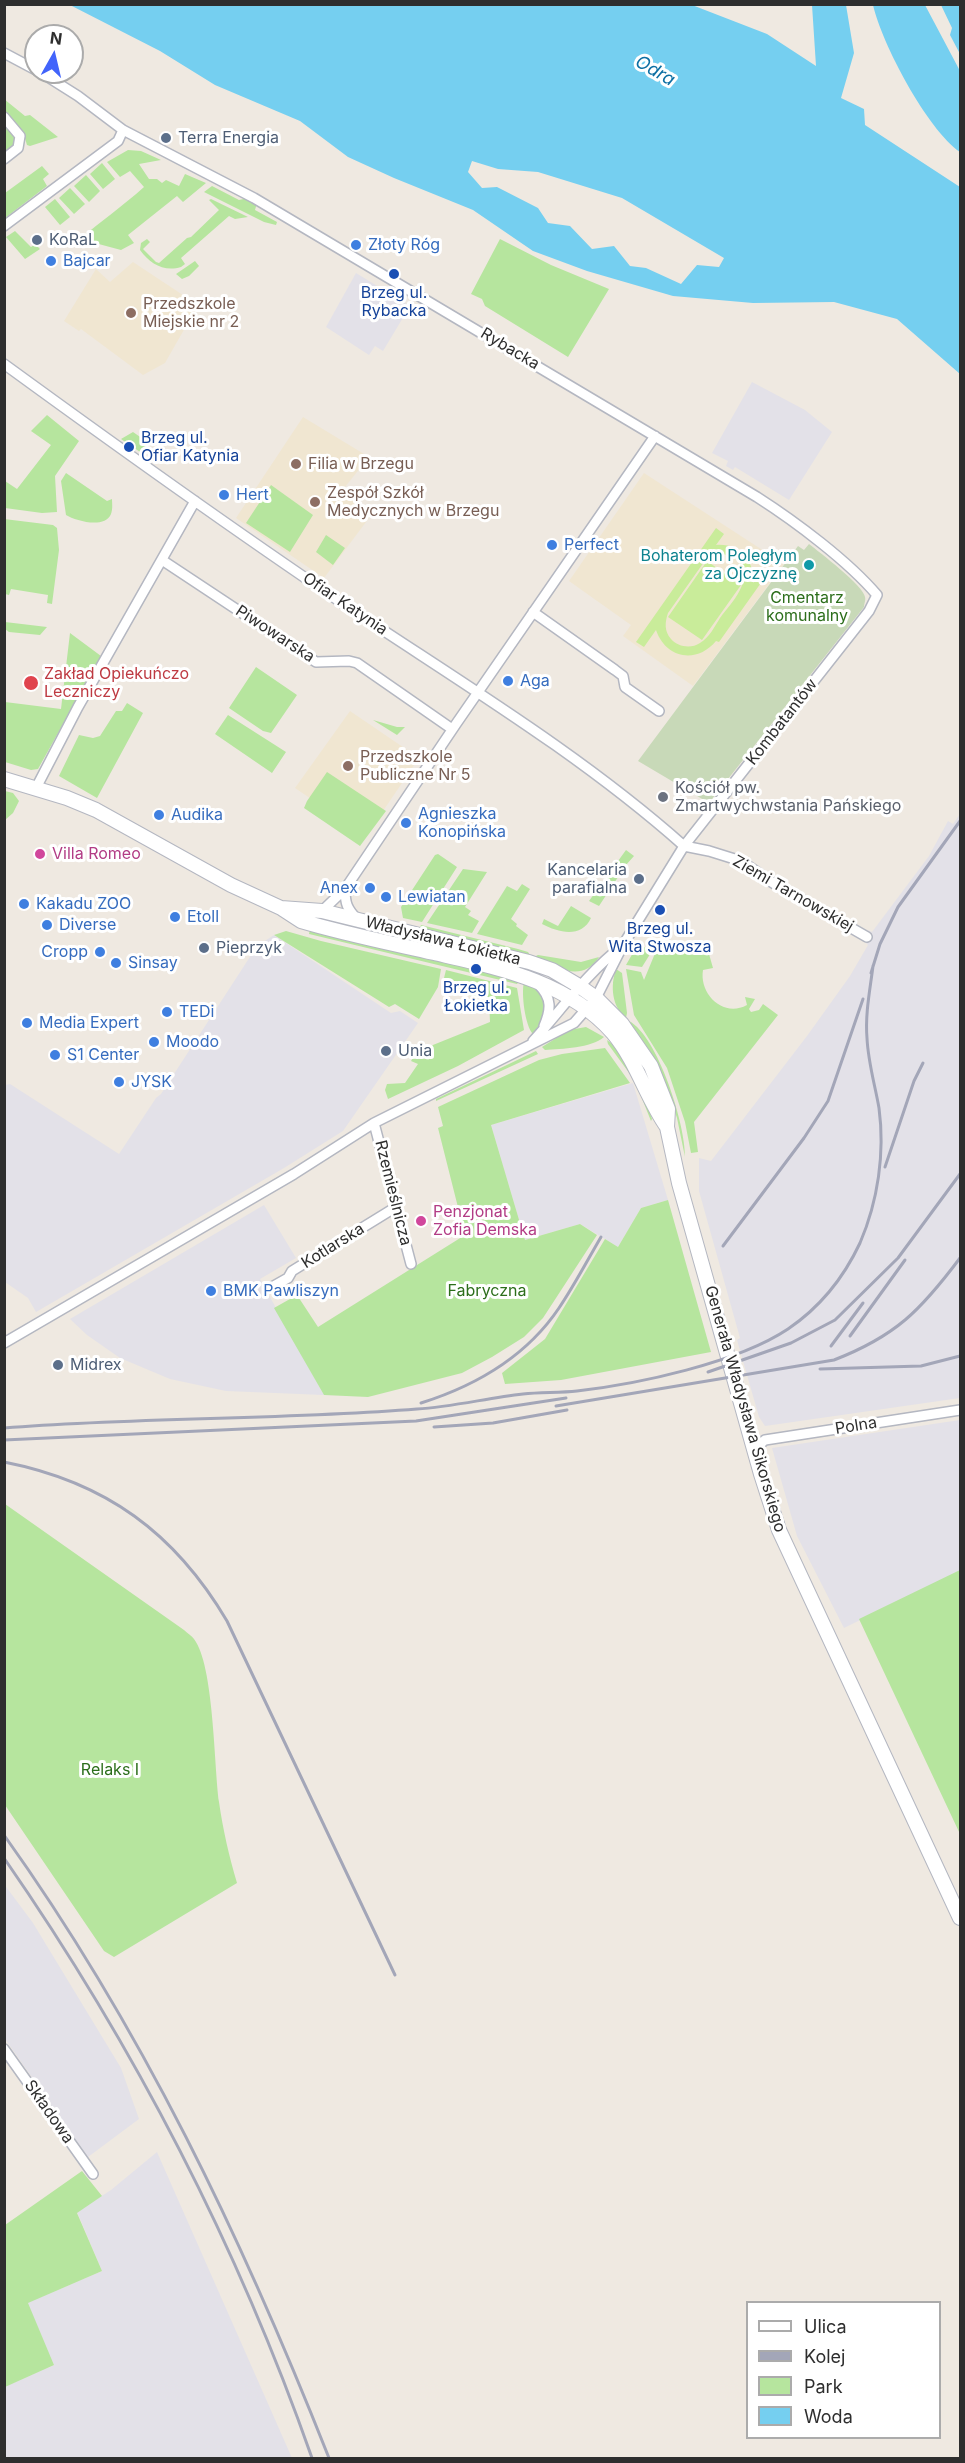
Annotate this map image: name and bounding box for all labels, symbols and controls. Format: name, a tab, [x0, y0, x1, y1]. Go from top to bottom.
north arrow	[24, 24, 84, 84]
text: N	[49, 27, 64, 49]
water label: Odra	[631, 51, 679, 91]
place label: Terra Energia	[178, 128, 279, 148]
marker: Terra Energia	[159, 131, 173, 145]
place label: KoRaL	[49, 230, 97, 250]
marker: KoRaL	[30, 233, 44, 247]
place label: Złoty Róg	[368, 235, 440, 255]
marker: Złoty Róg	[349, 238, 363, 252]
place label: Bajcar	[63, 251, 111, 271]
marker: Bajcar	[44, 254, 58, 268]
marker: Brzeg ul. Rybacka	[387, 267, 401, 281]
place label: Brzeg ul. Rybacka	[361, 283, 427, 321]
place label: Przedszkole Miejskie nr 2	[143, 294, 239, 332]
marker: Przedszkole Miejskie nr 2	[124, 306, 138, 320]
street label: Rybacka	[477, 324, 543, 374]
place label: Brzeg ul. Ofiar Katynia	[141, 428, 239, 466]
marker: Brzeg ul. Ofiar Katynia	[122, 440, 136, 454]
place label: Filia w Brzegu	[308, 454, 414, 474]
marker: Filia w Brzegu	[289, 457, 303, 471]
place label: Zespół Szkół Medycznych w Brzegu	[327, 483, 499, 521]
place label: Hert	[236, 485, 269, 505]
marker: Hert	[217, 488, 231, 502]
marker: Zespół Szkół Medycznych w Brzegu	[308, 495, 322, 509]
place label: Perfect	[564, 535, 619, 555]
marker: Perfect	[545, 538, 559, 552]
place label: Bohaterom Poległym za Ojczyznę	[641, 546, 797, 584]
marker: Bohaterom Poległym za Ojczyznę	[802, 558, 816, 572]
street label: Ofiar Katynia	[299, 569, 391, 639]
park label: Cmentarz komunalny	[766, 588, 848, 626]
street label: Piwowarska	[232, 601, 318, 667]
place label: Zakład Opiekuńczo Leczniczy	[44, 664, 189, 702]
place label: Aga	[520, 671, 550, 691]
marker: Zakład Opiekuńczo Leczniczy	[22, 674, 40, 692]
marker: Aga	[501, 674, 515, 688]
street label: Kombatantów	[742, 675, 822, 769]
place label: Przedszkole Publiczne Nr 5	[360, 747, 471, 785]
marker: Przedszkole Publiczne Nr 5	[341, 759, 355, 773]
place label: Kościół pw. Zmartwychwstania Pańskiego	[675, 778, 901, 816]
marker: Kościół pw. Zmartwychwstania Pańskiego	[656, 790, 670, 804]
place label: Agnieszka Konopińska	[418, 804, 506, 842]
place label: Audika	[171, 805, 223, 825]
marker: Audika	[152, 808, 166, 822]
marker: Agnieszka Konopińska	[399, 816, 413, 830]
place label: Villa Romeo	[52, 844, 141, 864]
marker: Villa Romeo	[33, 847, 47, 861]
street label: Ziemi Tarnowskiej	[729, 852, 857, 936]
place label: Kancelaria parafialna	[547, 860, 627, 898]
marker: Kancelaria parafialna	[632, 872, 646, 886]
place label: Anex	[320, 878, 358, 898]
marker: Anex	[363, 881, 377, 895]
place label: Lewiatan	[398, 887, 466, 907]
marker: Lewiatan	[379, 890, 393, 904]
place label: Kakadu ZOO	[36, 894, 131, 914]
marker: Kakadu ZOO	[17, 897, 31, 911]
marker: Brzeg ul. Wita Stwosza	[653, 903, 667, 917]
place label: Etoll	[187, 907, 219, 927]
marker: Etoll	[168, 910, 182, 924]
street label: Władysława Łokietka	[363, 912, 523, 970]
place label: Diverse	[59, 915, 116, 935]
marker: Diverse	[40, 918, 54, 932]
place label: Brzeg ul. Wita Stwosza	[609, 919, 711, 957]
place label: Pieprzyk	[216, 938, 282, 958]
marker: Pieprzyk	[197, 941, 211, 955]
place label: Cropp	[41, 942, 88, 962]
marker: Cropp	[93, 945, 107, 959]
place label: Sinsay	[128, 953, 178, 973]
marker: Sinsay	[109, 956, 123, 970]
marker: Brzeg ul. Łokietka	[469, 962, 483, 976]
place label: Brzeg ul. Łokietka	[443, 978, 509, 1016]
place label: TEDi	[179, 1002, 214, 1022]
marker: TEDi	[160, 1005, 174, 1019]
place label: Media Expert	[39, 1013, 139, 1033]
marker: Media Expert	[20, 1016, 34, 1030]
place label: Moodo	[166, 1032, 219, 1052]
marker: Moodo	[147, 1035, 161, 1049]
place label: Unia	[398, 1041, 432, 1061]
marker: Unia	[379, 1044, 393, 1058]
place label: S1 Center	[67, 1045, 139, 1065]
marker: S1 Center	[48, 1048, 62, 1062]
place label: JYSK	[131, 1072, 172, 1092]
marker: JYSK	[112, 1075, 126, 1089]
street label: Rzemieślnicza	[371, 1138, 415, 1248]
place label: Penzjonat Zofia Demska	[433, 1202, 537, 1240]
marker: Penzjonat Zofia Demska	[414, 1214, 428, 1228]
street label: Kotlarska	[298, 1219, 368, 1273]
place label: BMK Pawliszyn	[223, 1281, 339, 1301]
park label: Fabryczna	[448, 1281, 526, 1301]
street label: Generała Władysława Sikorskiego	[701, 1283, 789, 1535]
marker: BMK Pawliszyn	[204, 1284, 218, 1298]
place label: Midrex	[70, 1355, 122, 1375]
marker: Midrex	[51, 1358, 65, 1372]
street label: Polna	[834, 1413, 878, 1439]
park label: Relaks I	[81, 1760, 139, 1780]
street label: Składowa	[20, 2077, 78, 2147]
legend	[746, 2301, 941, 2439]
text: Ulica	[804, 2316, 847, 2337]
text: Kolej	[804, 2346, 845, 2367]
text: Park	[804, 2376, 843, 2397]
text: Woda	[804, 2406, 853, 2427]

